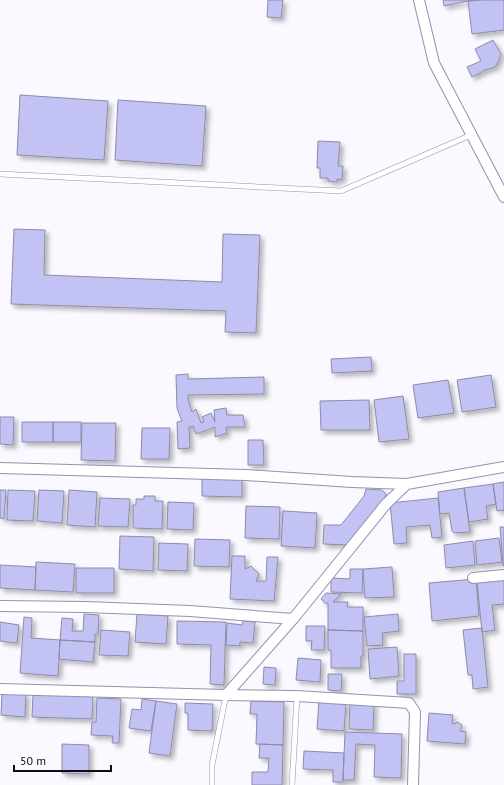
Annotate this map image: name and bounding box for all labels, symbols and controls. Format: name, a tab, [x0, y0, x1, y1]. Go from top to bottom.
scale bar	[14, 747, 111, 773]
text: 50 m	[20, 753, 46, 768]

